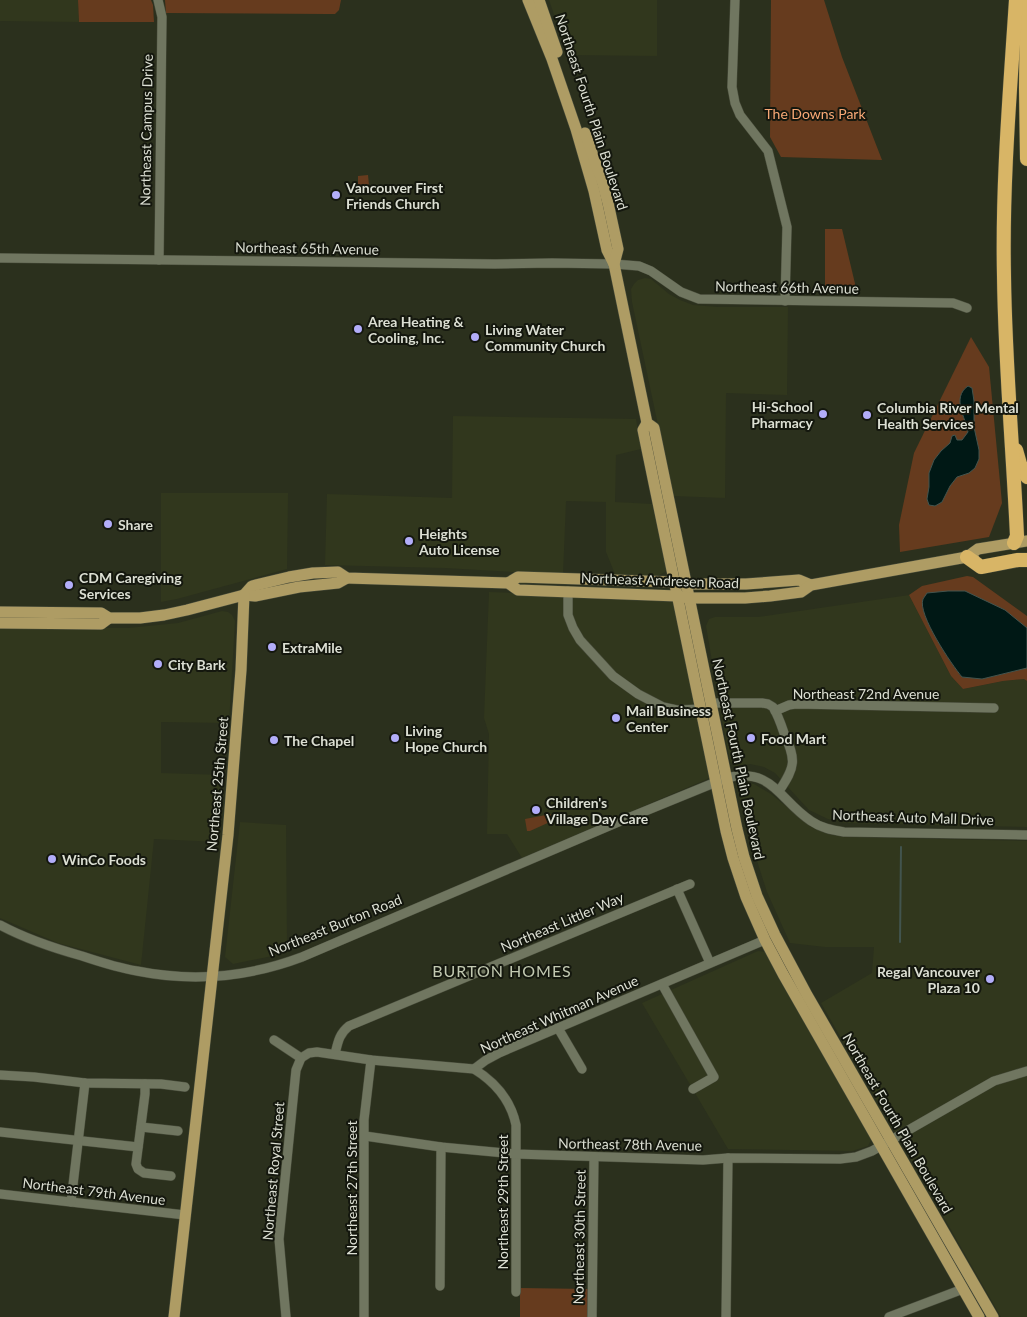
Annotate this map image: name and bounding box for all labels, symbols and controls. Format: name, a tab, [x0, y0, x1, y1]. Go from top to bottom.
street label: Northeast Fourth Plain Boulevard	[552, 12, 632, 212]
street label: Northeast Campus Drive	[136, 54, 156, 206]
park label: The Downs Park	[764, 105, 866, 122]
place label: Vancouver First Friends Church	[345, 179, 444, 212]
marker: Vancouver First Friends Church	[330, 189, 342, 201]
street label: Northeast 65th Avenue	[235, 238, 379, 258]
street label: Northeast 66th Avenue	[715, 277, 859, 297]
place label: Area Heating & Cooling, Inc.	[367, 313, 464, 346]
place label: Living Water Community Church	[485, 321, 605, 354]
marker: Area Heating & Cooling, Inc.	[352, 323, 364, 335]
marker: Living Water Community Church	[469, 331, 481, 343]
place label: Hi-School Pharmacy	[751, 398, 814, 431]
place label: Columbia River Mental Health Services	[877, 399, 1019, 432]
marker: Hi-School Pharmacy	[817, 408, 829, 420]
marker: Columbia River Mental Health Services	[861, 409, 873, 421]
place label: Share	[118, 516, 154, 533]
marker: Share	[102, 518, 114, 530]
place label: Heights Auto License	[418, 525, 500, 558]
marker: Heights Auto License	[403, 535, 415, 547]
place label: CDM Caregiving Services	[79, 569, 182, 602]
street label: Northeast Andresen Road	[581, 569, 739, 591]
marker: CDM Caregiving Services	[63, 579, 75, 591]
place label: ExtraMile	[282, 639, 343, 656]
marker: ExtraMile	[266, 641, 278, 653]
place label: City Bark	[168, 656, 226, 673]
street label: Northeast Fourth Plain Boulevard	[709, 657, 769, 861]
marker: City Bark	[152, 658, 164, 670]
street label: Northeast 72nd Avenue	[793, 685, 939, 702]
place label: Mail Business Center	[626, 702, 711, 735]
marker: Mail Business Center	[610, 712, 622, 724]
street label: Northeast 25th Street	[203, 716, 231, 852]
place label: Living Hope Church	[405, 722, 487, 755]
place label: Food Mart	[761, 730, 827, 747]
place label: The Chapel	[284, 732, 354, 749]
marker: Living Hope Church	[389, 732, 401, 744]
marker: Food Mart	[745, 732, 757, 744]
marker: The Chapel	[268, 734, 280, 746]
place label: Children's Village Day Care	[545, 794, 649, 827]
marker: Children's Village Day Care	[530, 804, 542, 816]
street label: Northeast Auto Mall Drive	[832, 806, 994, 828]
place label: WinCo Foods	[62, 851, 146, 868]
marker: WinCo Foods	[46, 853, 58, 865]
street label: Northeast Littler Way	[498, 888, 627, 956]
street label: Northeast Burton Road	[266, 890, 404, 960]
district label: BURTON HOMES	[432, 961, 572, 980]
place label: Regal Vancouver Plaza 10	[877, 963, 981, 996]
street label: Northeast Whitman Avenue	[477, 971, 641, 1057]
marker: Regal Vancouver Plaza 10	[984, 973, 996, 985]
street label: Northeast Fourth Plain Boulevard	[839, 1030, 957, 1216]
street label: Northeast Royal Street	[258, 1101, 288, 1241]
street label: Northeast 27th Street	[343, 1121, 360, 1255]
street label: Northeast 78th Avenue	[558, 1134, 702, 1154]
street label: Northeast 29th Street	[494, 1135, 511, 1269]
street label: Northeast 30th Street	[569, 1169, 589, 1305]
street label: Northeast 79th Avenue	[22, 1174, 166, 1208]

